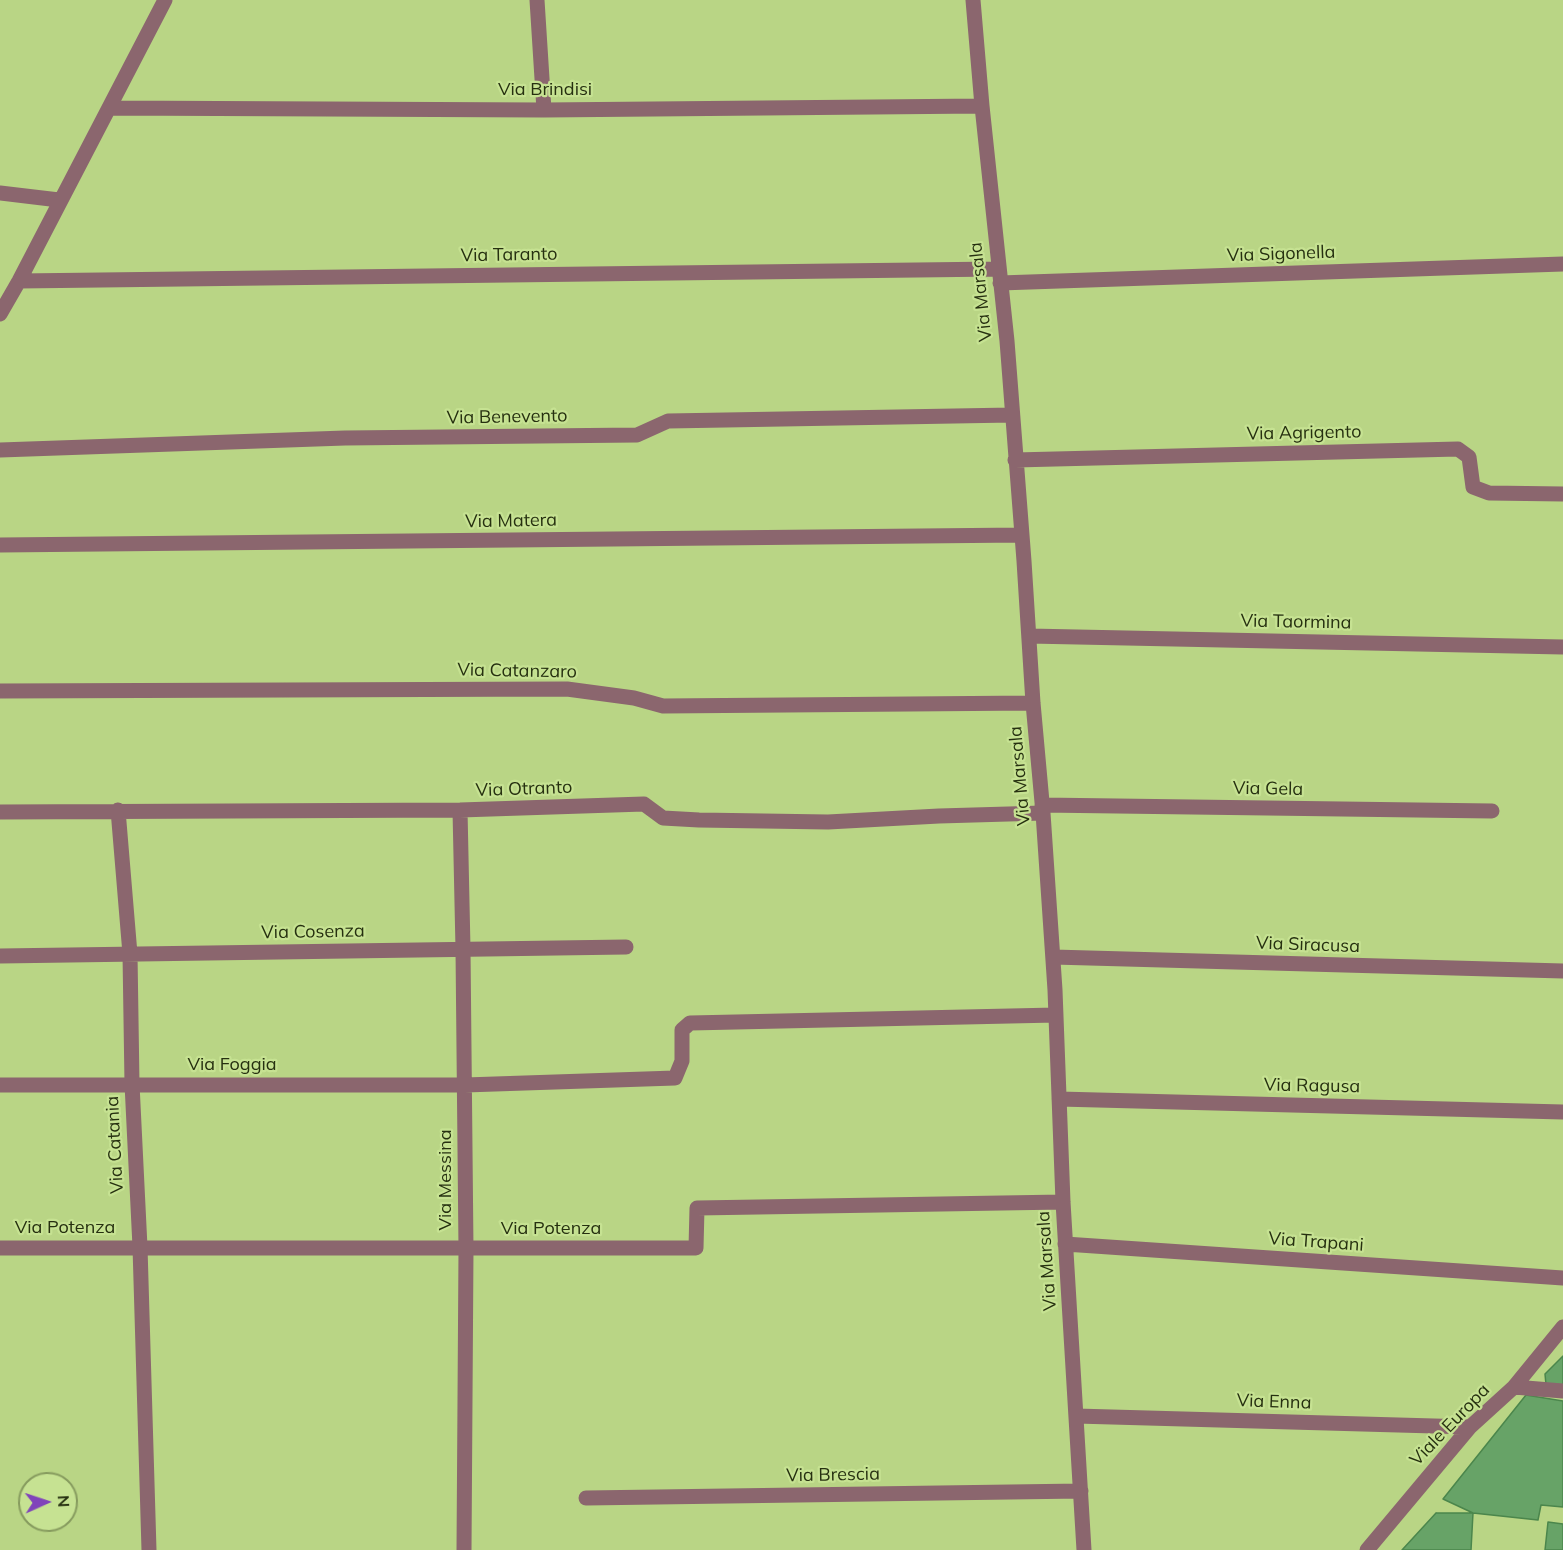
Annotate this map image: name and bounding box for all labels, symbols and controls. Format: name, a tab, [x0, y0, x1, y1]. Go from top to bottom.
street label: Via Brindisi	[498, 79, 592, 101]
street label: Via Marsala	[965, 241, 997, 343]
street label: Via Sigonella	[1226, 241, 1336, 267]
street label: Via Taranto	[460, 243, 558, 267]
street label: Via Benevento	[446, 405, 568, 429]
street label: Via Agrigento	[1246, 421, 1362, 445]
street label: Via Matera	[465, 509, 557, 533]
street label: Via Taormina	[1240, 610, 1352, 634]
street label: Via Catanzaro	[457, 659, 577, 683]
street label: Via Marsala	[1005, 725, 1035, 827]
street label: Via Otranto	[475, 777, 573, 801]
street label: Via Gela	[1233, 778, 1303, 800]
street label: Via Cosenza	[261, 920, 365, 944]
street label: Via Siracusa	[1256, 932, 1360, 958]
street label: Via Foggia	[187, 1054, 277, 1076]
street label: Via Ragusa	[1264, 1074, 1360, 1098]
street label: Via Catania	[102, 1096, 128, 1194]
street label: Via Messina	[435, 1129, 457, 1231]
street label: Via Marsala	[1033, 1210, 1061, 1312]
street label: Via Potenza	[15, 1217, 115, 1239]
street label: Via Potenza	[501, 1218, 601, 1240]
street label: Via Trapani	[1268, 1228, 1364, 1256]
street label: Viale Europa	[1406, 1379, 1494, 1471]
street label: Via Enna	[1236, 1390, 1312, 1414]
street label: Via Brescia	[786, 1463, 880, 1487]
north arrow	[18, 1472, 78, 1532]
text: N	[54, 1495, 74, 1508]

